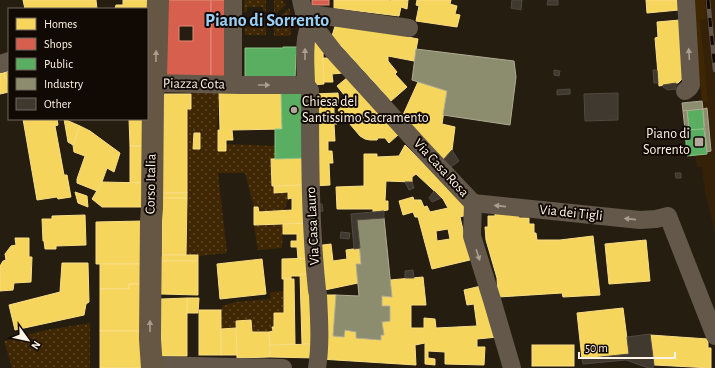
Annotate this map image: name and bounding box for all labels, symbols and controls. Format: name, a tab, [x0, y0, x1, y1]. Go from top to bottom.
legend	[8, 8, 148, 120]
district label: Piano di Sorrento	[205, 12, 329, 30]
text: Homes	[44, 18, 77, 30]
text: Shops	[44, 38, 72, 50]
one-way arrow	[302, 48, 309, 60]
one-way arrow	[686, 48, 693, 60]
one-way arrow	[153, 49, 159, 62]
text: Public	[44, 58, 73, 70]
street label: Piazza Cota	[163, 76, 226, 92]
text: Industry	[44, 78, 83, 91]
one-way arrow	[258, 82, 271, 88]
place label: Chiesa del Santissimo Sacramento	[302, 95, 429, 125]
text: Other	[44, 98, 71, 110]
marker: Chiesa del Santissimo Sacramento	[289, 105, 299, 115]
place label: Piano di Sorrento	[643, 127, 690, 157]
street label: Via Casa Rosa	[411, 136, 472, 200]
marker: Piano di Sorrento	[693, 136, 705, 148]
street label: Corso Italia	[143, 153, 159, 214]
street label: Via Casa Lauro	[304, 186, 322, 266]
one-way arrow	[494, 202, 506, 209]
street label: Via dei Tigli	[539, 203, 603, 223]
one-way arrow	[624, 216, 636, 222]
one-way arrow	[475, 249, 481, 261]
one-way arrow	[147, 319, 153, 332]
north arrow	[8, 320, 48, 360]
scale bar	[579, 334, 675, 360]
text: N	[29, 339, 43, 351]
text: 50 m	[585, 342, 608, 354]

